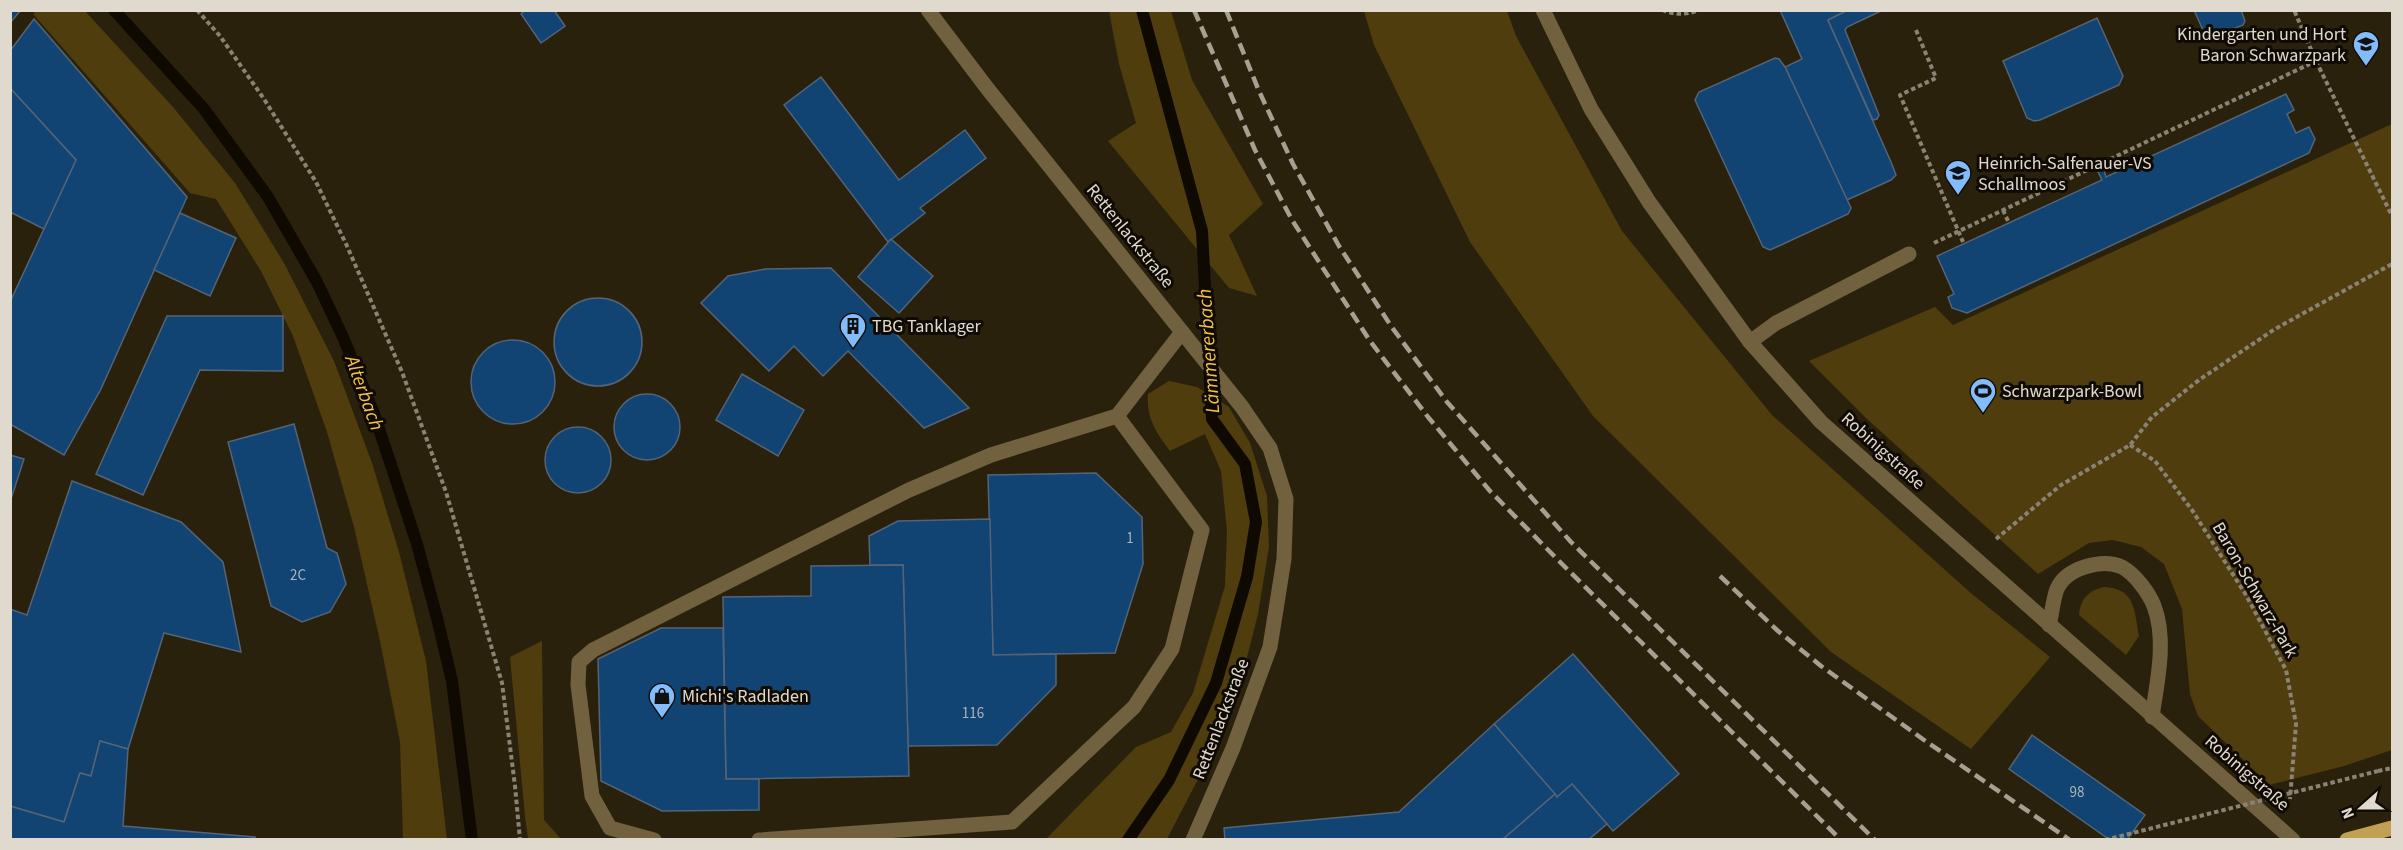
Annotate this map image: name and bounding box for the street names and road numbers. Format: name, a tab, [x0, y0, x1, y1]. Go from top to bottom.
street label: Rettenlackstraße	[1080, 179, 1180, 293]
street label: Robinigstraße	[1836, 407, 1930, 495]
street label: Baron-Schwarz-Park	[2206, 518, 2304, 663]
street label: Rettenlackstraße	[1187, 655, 1256, 783]
street label: Robinigstraße	[2199, 729, 2295, 817]

